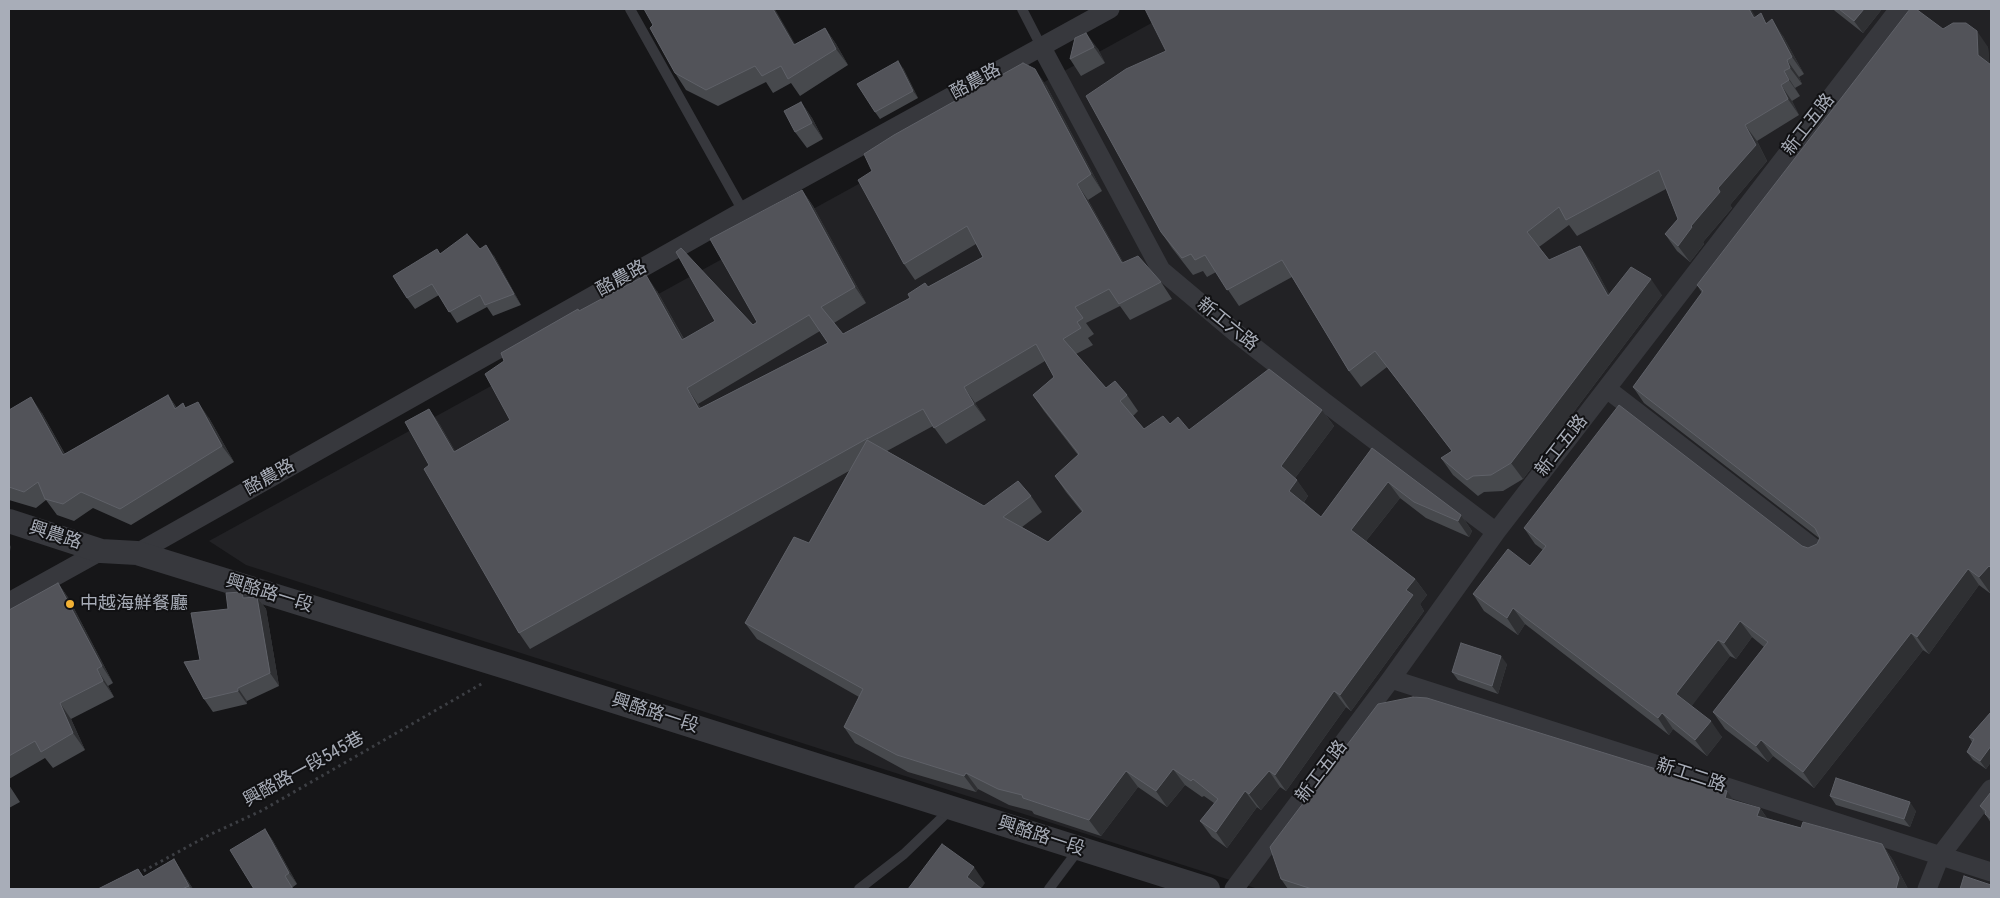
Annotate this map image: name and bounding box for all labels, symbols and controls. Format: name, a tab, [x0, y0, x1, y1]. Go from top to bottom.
street label: 酪農路	[947, 59, 1005, 105]
street label: 新工五路	[1778, 90, 1840, 160]
street label: 酪農路	[593, 256, 651, 302]
street label: 新工六路	[1192, 294, 1262, 356]
street label: 新工五路	[1531, 411, 1593, 481]
street label: 酪農路	[241, 455, 299, 501]
street label: 興農路	[26, 517, 84, 555]
street label: 興酪路一段	[223, 571, 315, 617]
place label: 中越海鮮餐廳	[80, 593, 188, 615]
marker: 中越海鮮餐廳	[64, 598, 76, 610]
street label: 興酪路一段	[609, 690, 701, 738]
street label: 興酪路一段545巷	[240, 728, 368, 812]
street label: 新工五路	[1292, 737, 1352, 807]
street label: 新工二路	[1653, 755, 1729, 797]
street label: 興酪路一段	[995, 813, 1087, 861]

